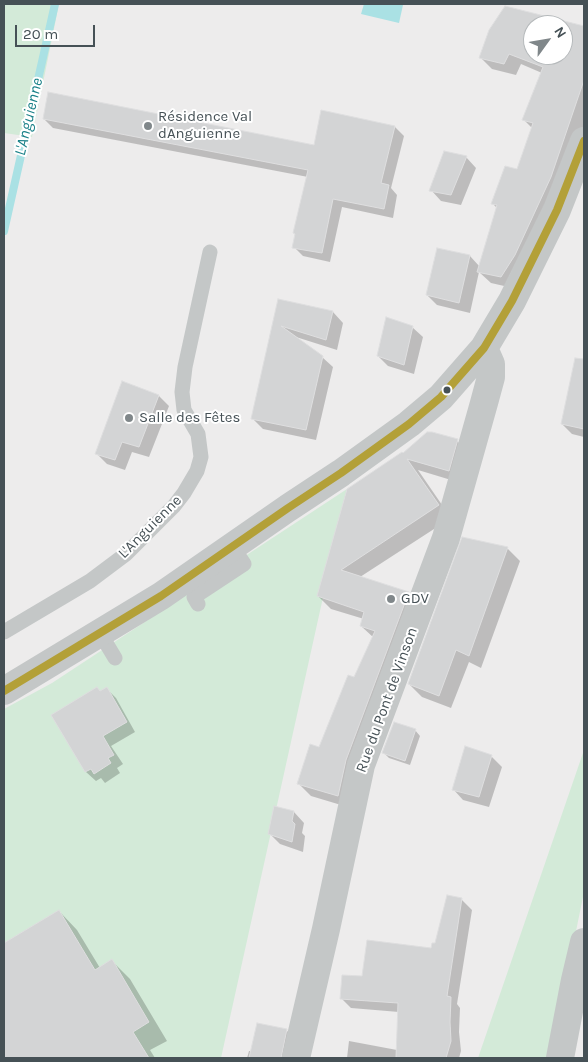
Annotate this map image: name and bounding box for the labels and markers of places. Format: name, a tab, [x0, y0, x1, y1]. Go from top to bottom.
place label: Résidence Val dAnguienne	[158, 108, 252, 143]
marker: Résidence Val dAnguienne	[142, 120, 154, 132]
unlabelled marker	[442, 385, 452, 395]
place label: Salle des Fêtes	[139, 409, 240, 427]
marker: Salle des Fêtes	[123, 412, 135, 424]
place label: GDV	[401, 590, 429, 608]
marker: GDV	[385, 593, 397, 605]

